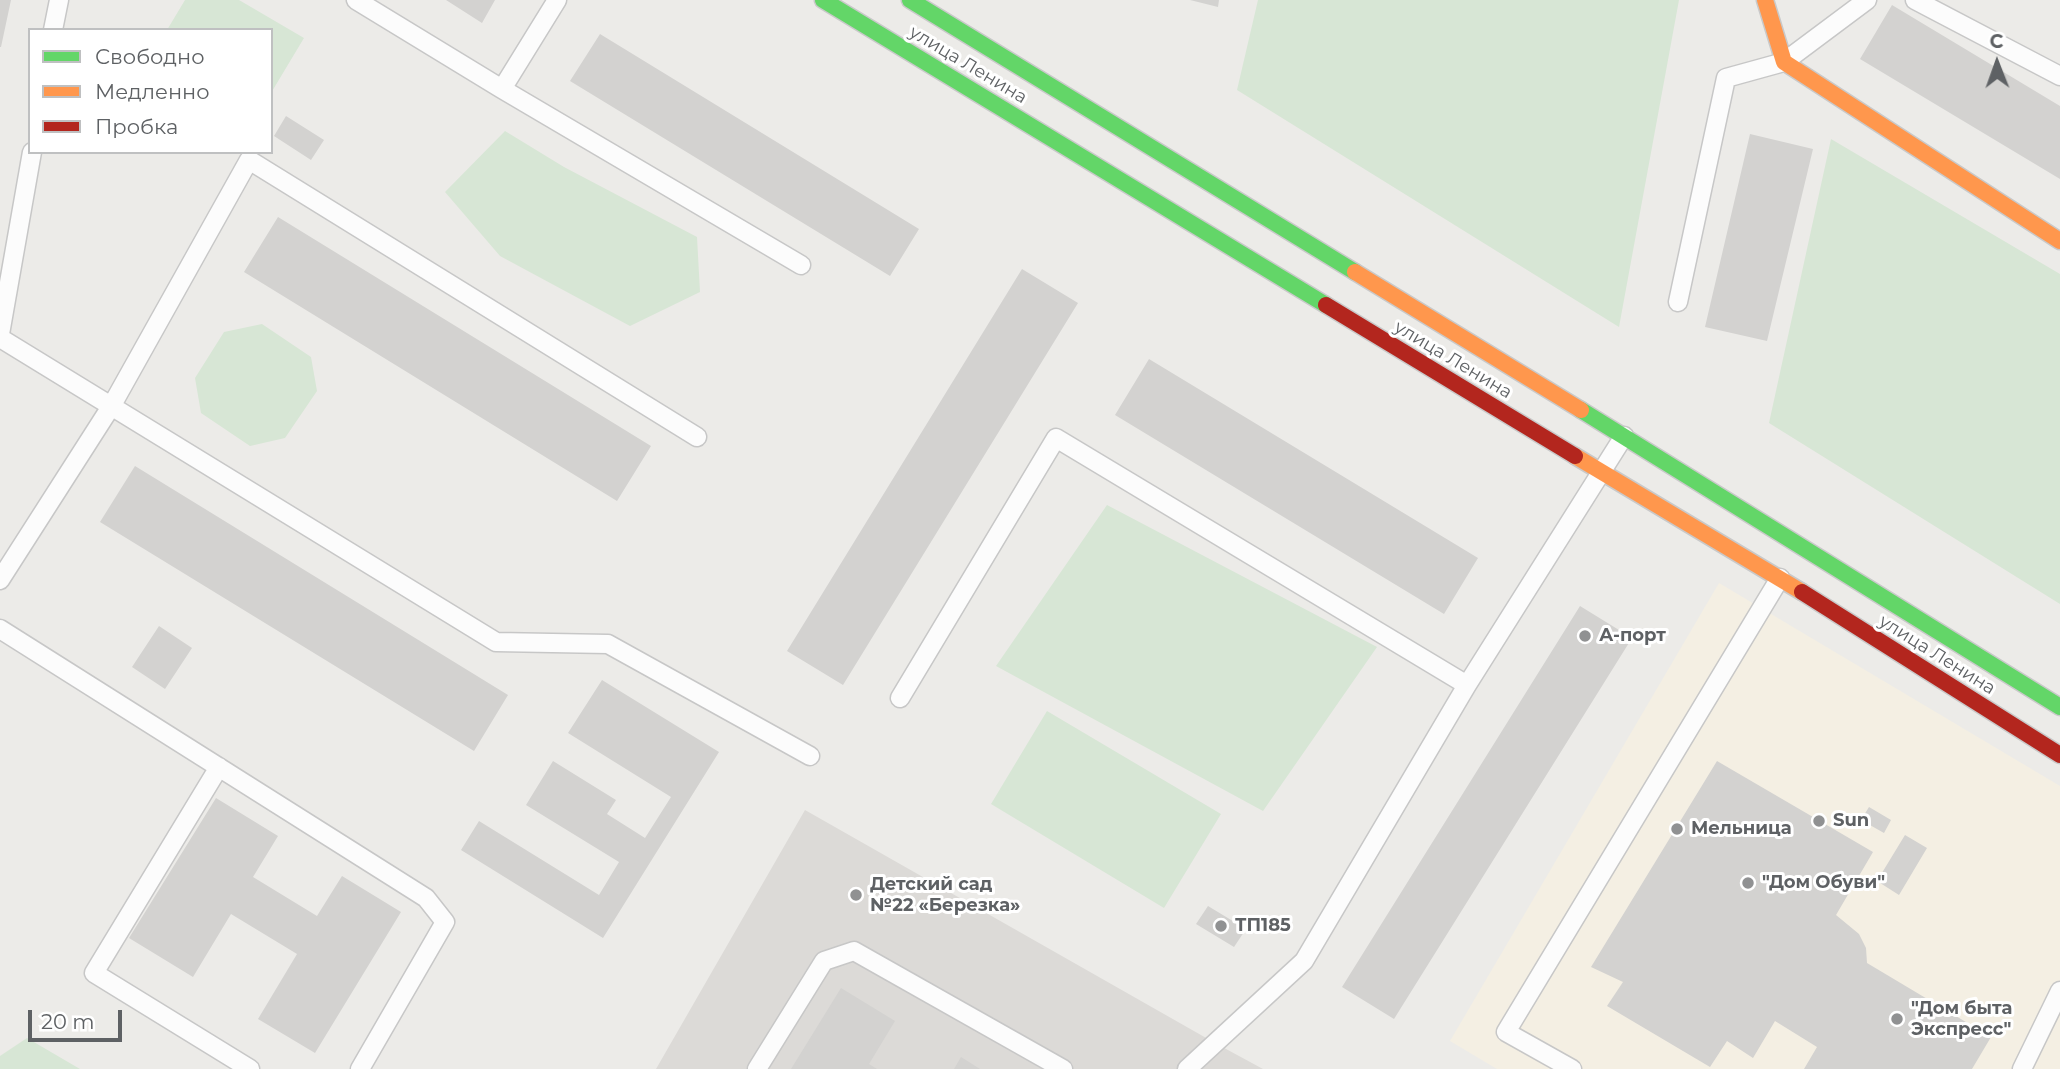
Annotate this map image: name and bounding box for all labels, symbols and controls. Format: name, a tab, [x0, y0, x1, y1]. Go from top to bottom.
street label: улица Ленина	[905, 21, 1031, 109]
legend	[28, 28, 273, 154]
north arrow	[1962, 28, 2032, 98]
text: С	[1990, 30, 2004, 53]
text: Свободно	[95, 44, 205, 69]
text: Медленно	[95, 79, 210, 104]
text: Пробка	[95, 114, 178, 139]
street label: улица Ленина	[1390, 316, 1516, 404]
street label: улица Ленина	[1875, 611, 1999, 699]
place label: А-порт	[1599, 625, 1666, 647]
marker: А-порт	[1577, 628, 1593, 644]
place label: Sun	[1833, 810, 1869, 832]
marker: Sun	[1811, 813, 1827, 829]
place label: Мельница	[1691, 818, 1792, 840]
marker: Мельница	[1669, 821, 1685, 837]
place label: "Дом Обуви"	[1762, 872, 1885, 894]
place label: Детский сад №22 «Березка»	[870, 874, 1020, 917]
marker: "Дом Обуви"	[1740, 875, 1756, 891]
marker: Детский сад №22 «Березка»	[848, 887, 864, 903]
place label: ТП185	[1235, 915, 1291, 937]
marker: ТП185	[1213, 918, 1229, 934]
scale bar	[32, 996, 126, 1040]
place label: "Дом быта Экспресс"	[1911, 998, 2012, 1040]
text: 20 m	[41, 1009, 95, 1034]
marker: "Дом быта Экспресс"	[1889, 1011, 1905, 1027]

